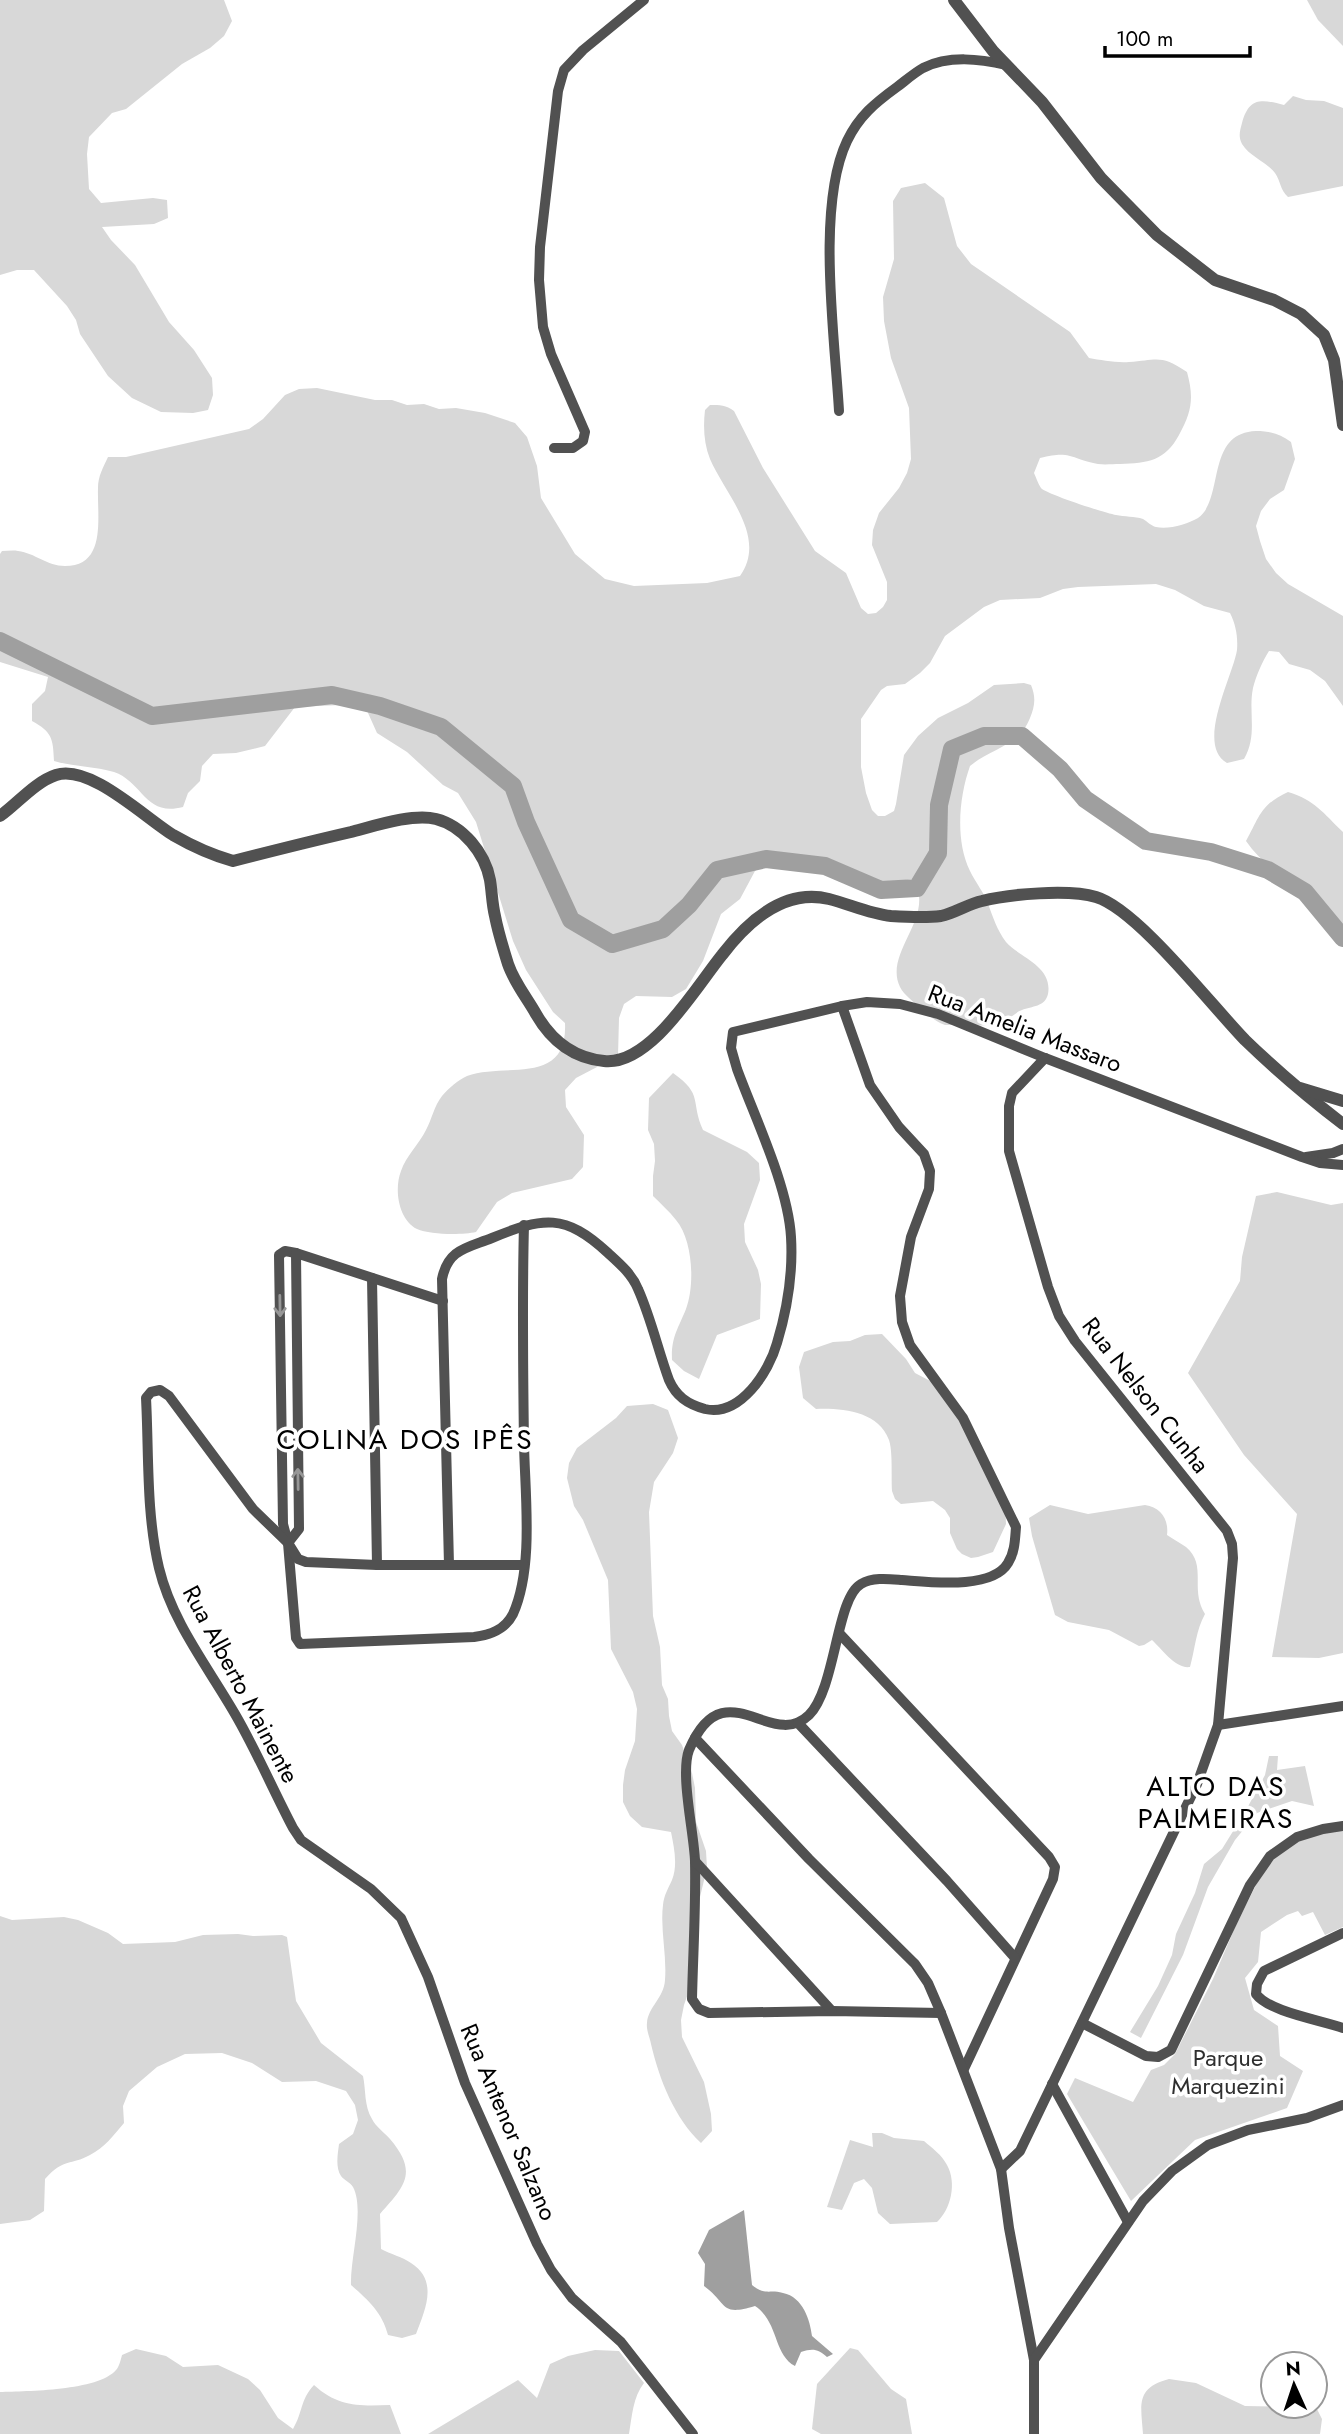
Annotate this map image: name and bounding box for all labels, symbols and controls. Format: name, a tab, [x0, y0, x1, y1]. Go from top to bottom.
scale bar	[1105, 14, 1250, 58]
text: 100 m	[1116, 24, 1173, 54]
street label: Rua Amelia Massaro	[923, 975, 1127, 1081]
one-way arrow	[273, 1294, 287, 1317]
street label: Rua Nelson Cunha	[1074, 1310, 1218, 1480]
district label: COLINA DOS IPÊS	[276, 1419, 534, 1460]
one-way arrow	[291, 1467, 305, 1490]
street label: Rua Alberto Mainente	[174, 1579, 308, 1789]
district label: ALTO DAS PALMEIRAS	[1138, 1766, 1294, 1839]
street label: Rua Antenor Salzano	[452, 2018, 566, 2226]
park label: Parque Marquezini	[1171, 2040, 1285, 2103]
north arrow	[1259, 2350, 1329, 2420]
text: N	[1285, 2355, 1301, 2382]

